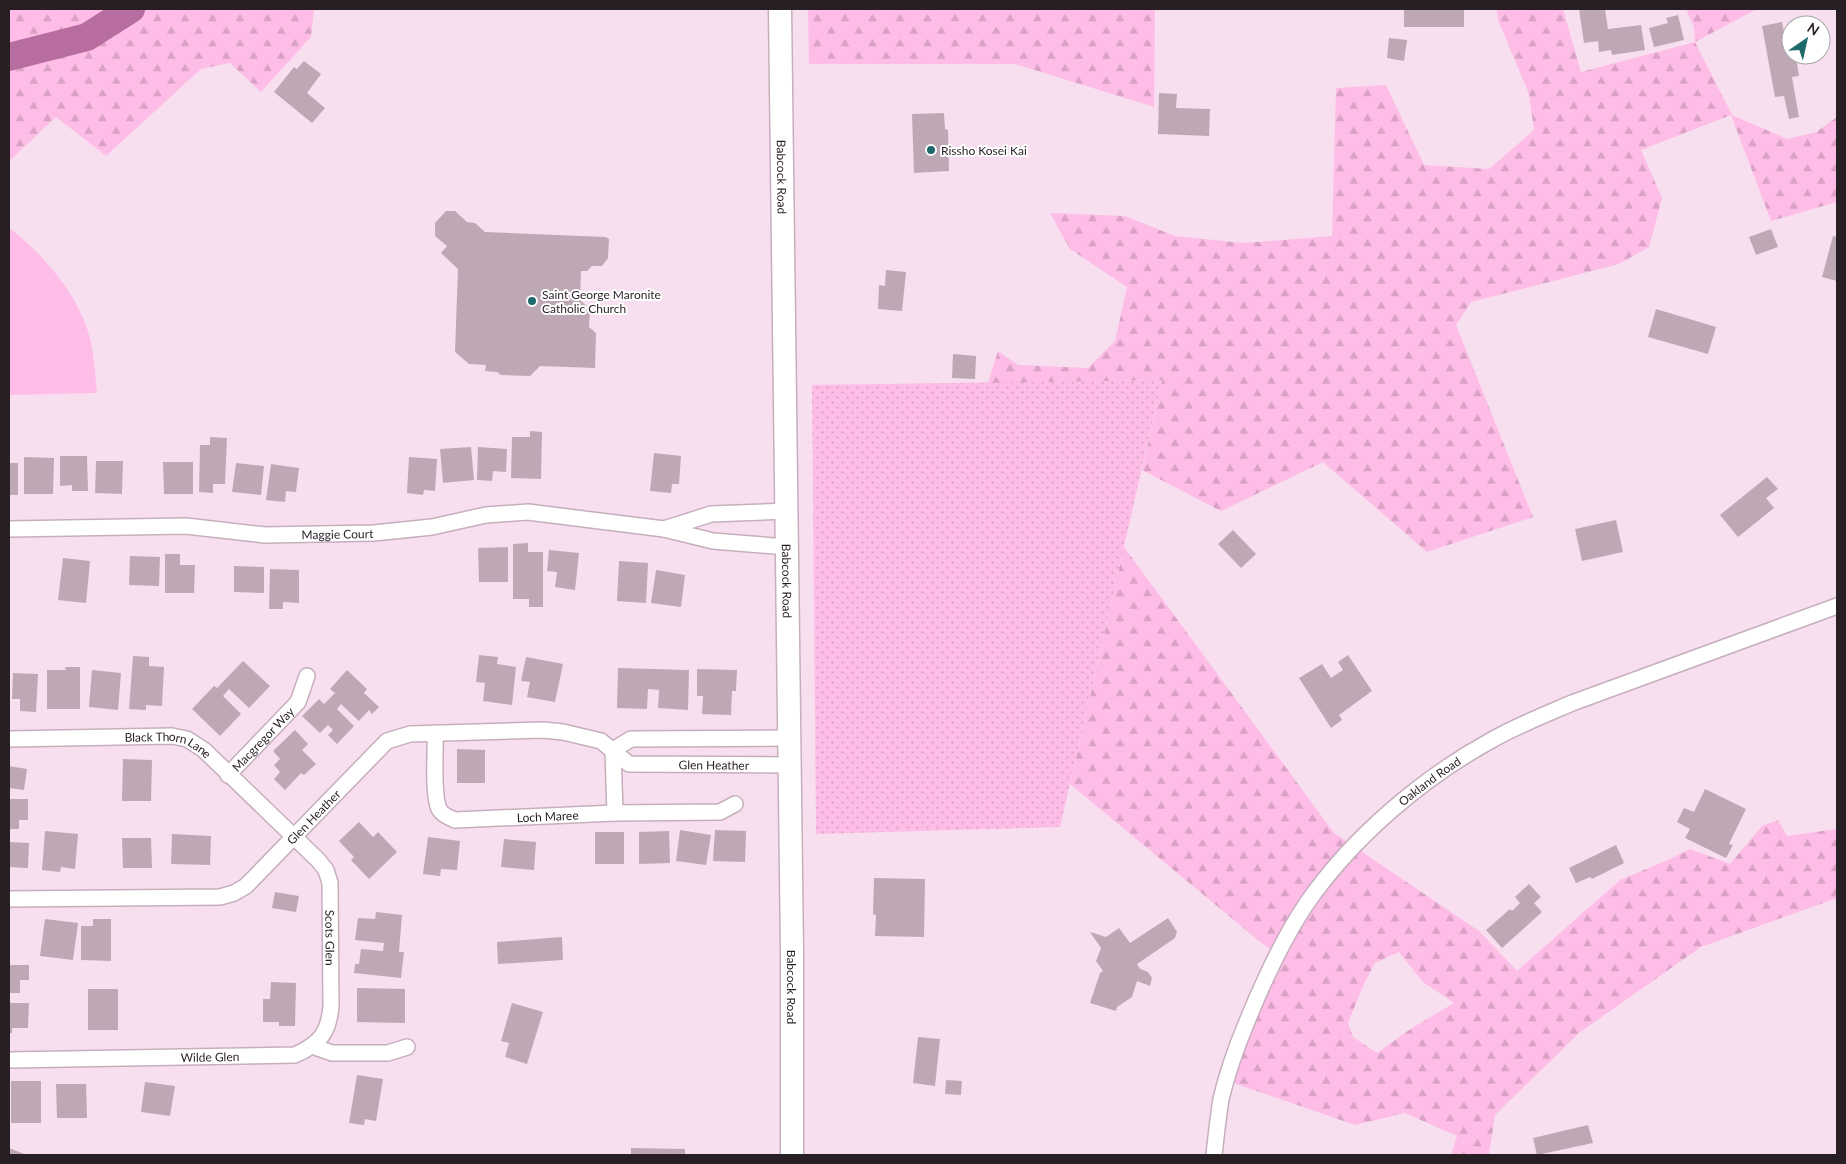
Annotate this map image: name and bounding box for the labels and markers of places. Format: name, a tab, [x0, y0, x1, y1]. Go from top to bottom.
place label: Rissho Kosei Kai	[941, 143, 1027, 158]
marker: Rissho Kosei Kai	[925, 144, 937, 156]
place label: Saint George Maronite Catholic Church	[542, 287, 661, 316]
marker: Saint George Maronite Catholic Church	[526, 295, 538, 307]

